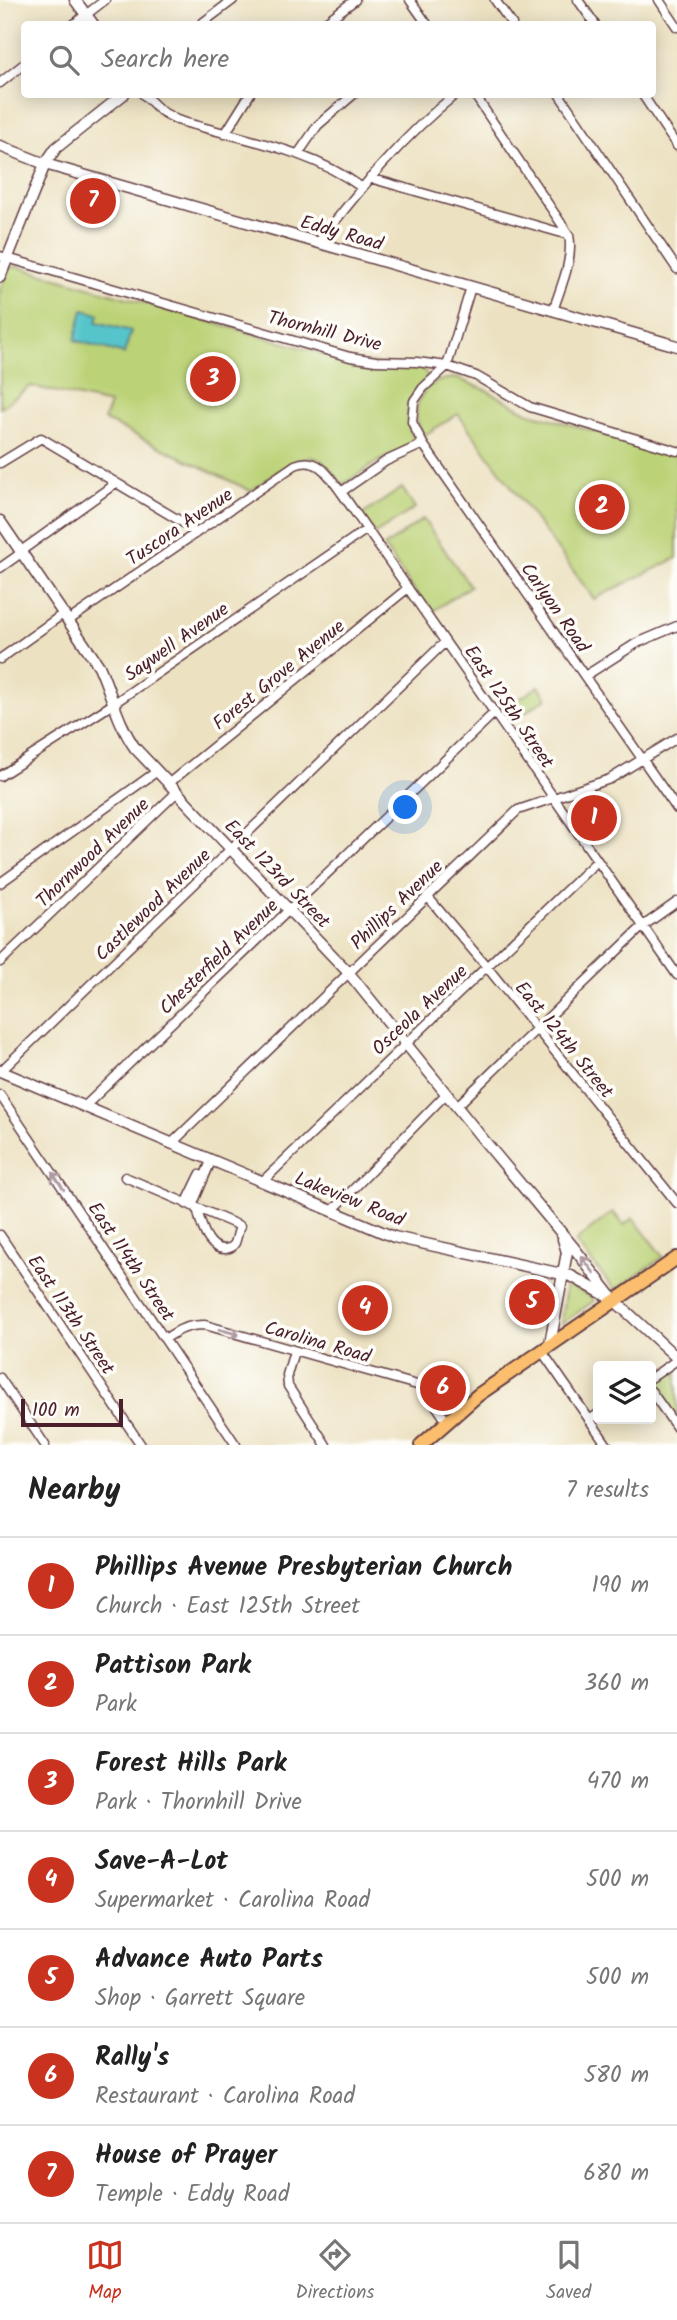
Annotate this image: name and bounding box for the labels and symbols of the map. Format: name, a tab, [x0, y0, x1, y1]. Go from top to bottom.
pin: 7	[70, 175, 116, 227]
street label: Eddy Road	[297, 208, 387, 260]
street label: Thornhill Drive	[264, 303, 385, 361]
pin: 3	[190, 353, 236, 405]
street label: Tuscora Avenue	[121, 481, 240, 575]
pin: 2	[579, 481, 625, 533]
street label: Carlyon Road	[512, 557, 597, 660]
street label: Saywell Avenue	[119, 595, 236, 690]
street label: Forest Grove Avenue	[206, 612, 352, 739]
street label: East 125th Street	[456, 639, 561, 776]
your location	[388, 790, 422, 824]
street label: Thornwood Avenue	[30, 791, 158, 916]
pin: 1	[571, 792, 617, 844]
street label: East 123rd Street	[216, 813, 337, 937]
street label: Castlewood Avenue	[88, 842, 219, 969]
street label: Phillips Avenue	[344, 853, 451, 958]
street label: Chesterfield Avenue	[153, 892, 286, 1023]
street label: Osceola Avenue	[365, 957, 476, 1063]
street label: East 124th Street	[507, 975, 621, 1106]
street label: Lakeview Road	[290, 1164, 409, 1236]
one-way arrow	[51, 1172, 65, 1191]
street label: East 114th Street	[79, 1196, 182, 1329]
street label: East 113th Street	[19, 1249, 122, 1382]
one-way arrow	[581, 1257, 596, 1275]
pin: 5	[509, 1276, 555, 1328]
pin: 4	[342, 1282, 388, 1334]
street label: Carolina Road	[261, 1313, 375, 1373]
one-way arrow	[217, 1326, 240, 1339]
pin: 6	[420, 1362, 466, 1414]
scale bar	[21, 1396, 122, 1428]

